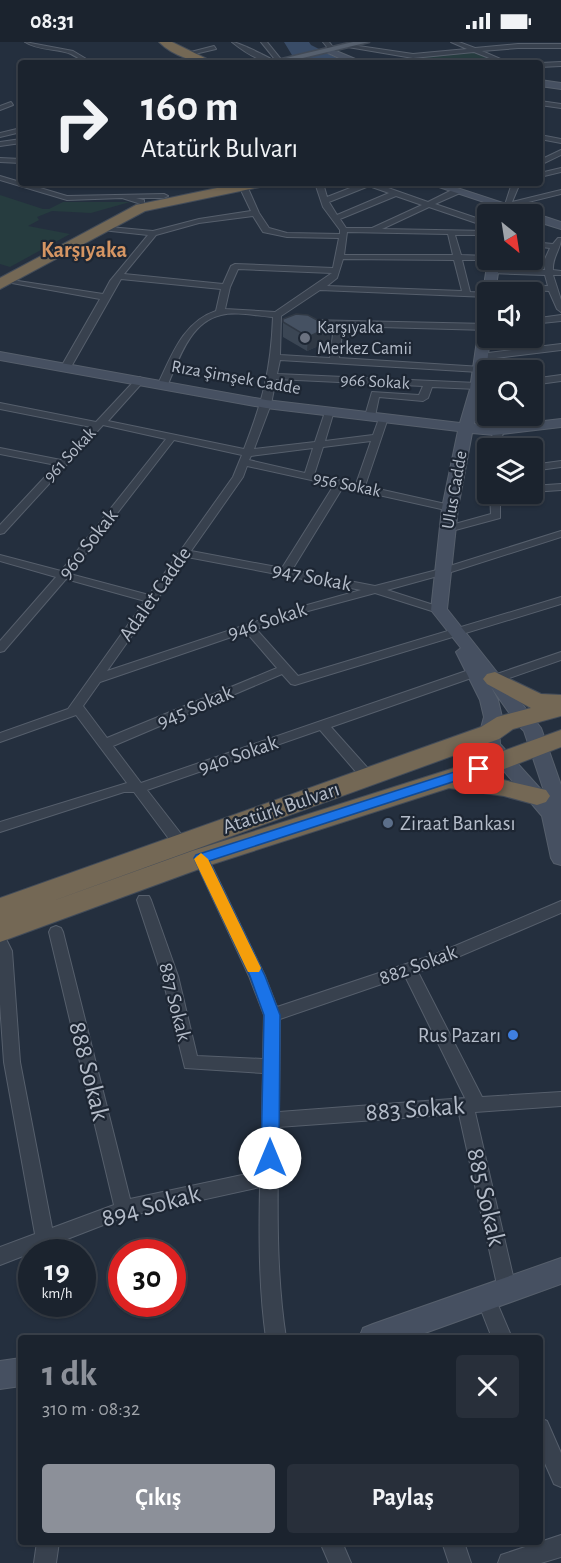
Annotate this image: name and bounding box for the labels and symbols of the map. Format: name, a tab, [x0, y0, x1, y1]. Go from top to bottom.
north arrow	[477, 204, 543, 270]
district label: Karşıyaka	[41, 239, 127, 262]
place label: Karşıyaka Merkez Camii	[317, 319, 412, 358]
marker: Karşıyaka Merkez Camii	[298, 331, 312, 345]
street label: Rıza Şimşek Cadde	[170, 358, 302, 398]
street label: 966 Sokak	[340, 371, 411, 393]
street label: 961 Sokak	[40, 424, 100, 486]
street label: Ulus Cadde	[439, 449, 471, 531]
street label: 956 Sokak	[311, 469, 383, 501]
street label: 960 Sokak	[54, 505, 122, 583]
street label: Adalet Cadde	[115, 543, 195, 645]
street label: 947 Sokak	[271, 559, 354, 595]
street label: 946 Sokak	[225, 598, 309, 644]
street label: 945 Sokak	[154, 681, 237, 732]
street label: 940 Sokak	[195, 731, 281, 778]
pin	[453, 743, 504, 794]
street label: Atatürk Bulvarı	[220, 778, 342, 838]
place label: Ziraat Bankası	[400, 813, 516, 834]
marker: Ziraat Bankası	[381, 816, 395, 830]
street label: 882 Sokak	[376, 941, 460, 989]
street label: 887 Sokak	[155, 960, 195, 1044]
street label: 888 Sokak	[64, 1019, 114, 1123]
place label: Rus Pazarı	[418, 1025, 501, 1046]
marker: Rus Pazarı	[506, 1028, 520, 1042]
street label: 883 Sokak	[365, 1093, 466, 1125]
position arrow	[238, 1126, 302, 1190]
street label: 885 Sokak	[462, 1146, 510, 1249]
street label: 894 Sokak	[99, 1180, 203, 1232]
speed limit sign: 30	[108, 1239, 186, 1317]

